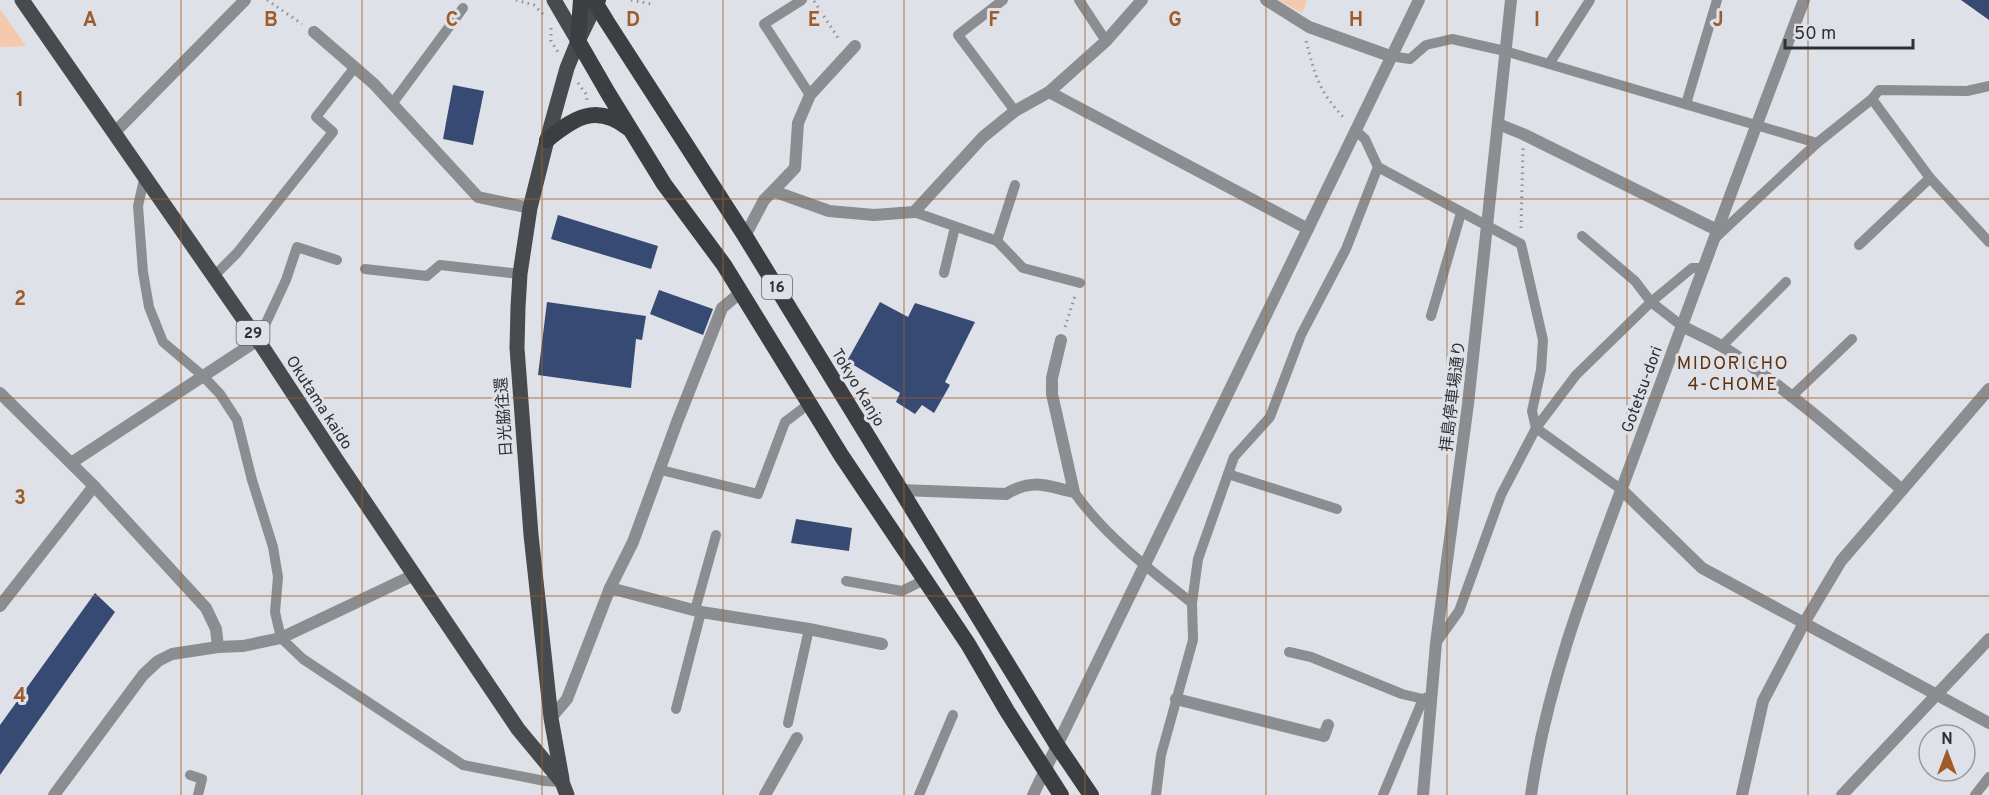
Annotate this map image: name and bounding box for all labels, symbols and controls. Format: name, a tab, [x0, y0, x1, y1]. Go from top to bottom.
text: A	[83, 8, 97, 34]
text: B	[264, 8, 278, 34]
text: C	[446, 8, 458, 34]
text: D	[626, 8, 640, 34]
text: E	[808, 8, 820, 34]
text: F	[988, 8, 1000, 34]
text: G	[1168, 8, 1182, 34]
text: H	[1349, 8, 1363, 34]
text: I	[1534, 8, 1540, 34]
text: J	[1712, 8, 1724, 34]
scale bar	[1785, 12, 1912, 50]
text: 50 m	[1794, 23, 1836, 46]
text: 1	[16, 88, 24, 114]
road number: 16	[762, 275, 792, 299]
text: 2	[14, 287, 26, 313]
road number: 29	[236, 321, 270, 345]
street label: 拝島停車場通り	[1437, 339, 1471, 453]
street label: Gotetsu-dori	[1618, 344, 1668, 436]
street label: Tokyo Kanjo	[826, 345, 888, 431]
street label: Okutama kaido	[281, 352, 356, 454]
district label: MIDORICHO 4-CHOME	[1677, 353, 1789, 397]
street label: 日光脇往還	[492, 376, 518, 457]
text: 3	[14, 486, 26, 512]
text: 4	[14, 684, 26, 710]
north arrow	[1917, 723, 1977, 783]
text: N	[1941, 730, 1953, 750]

